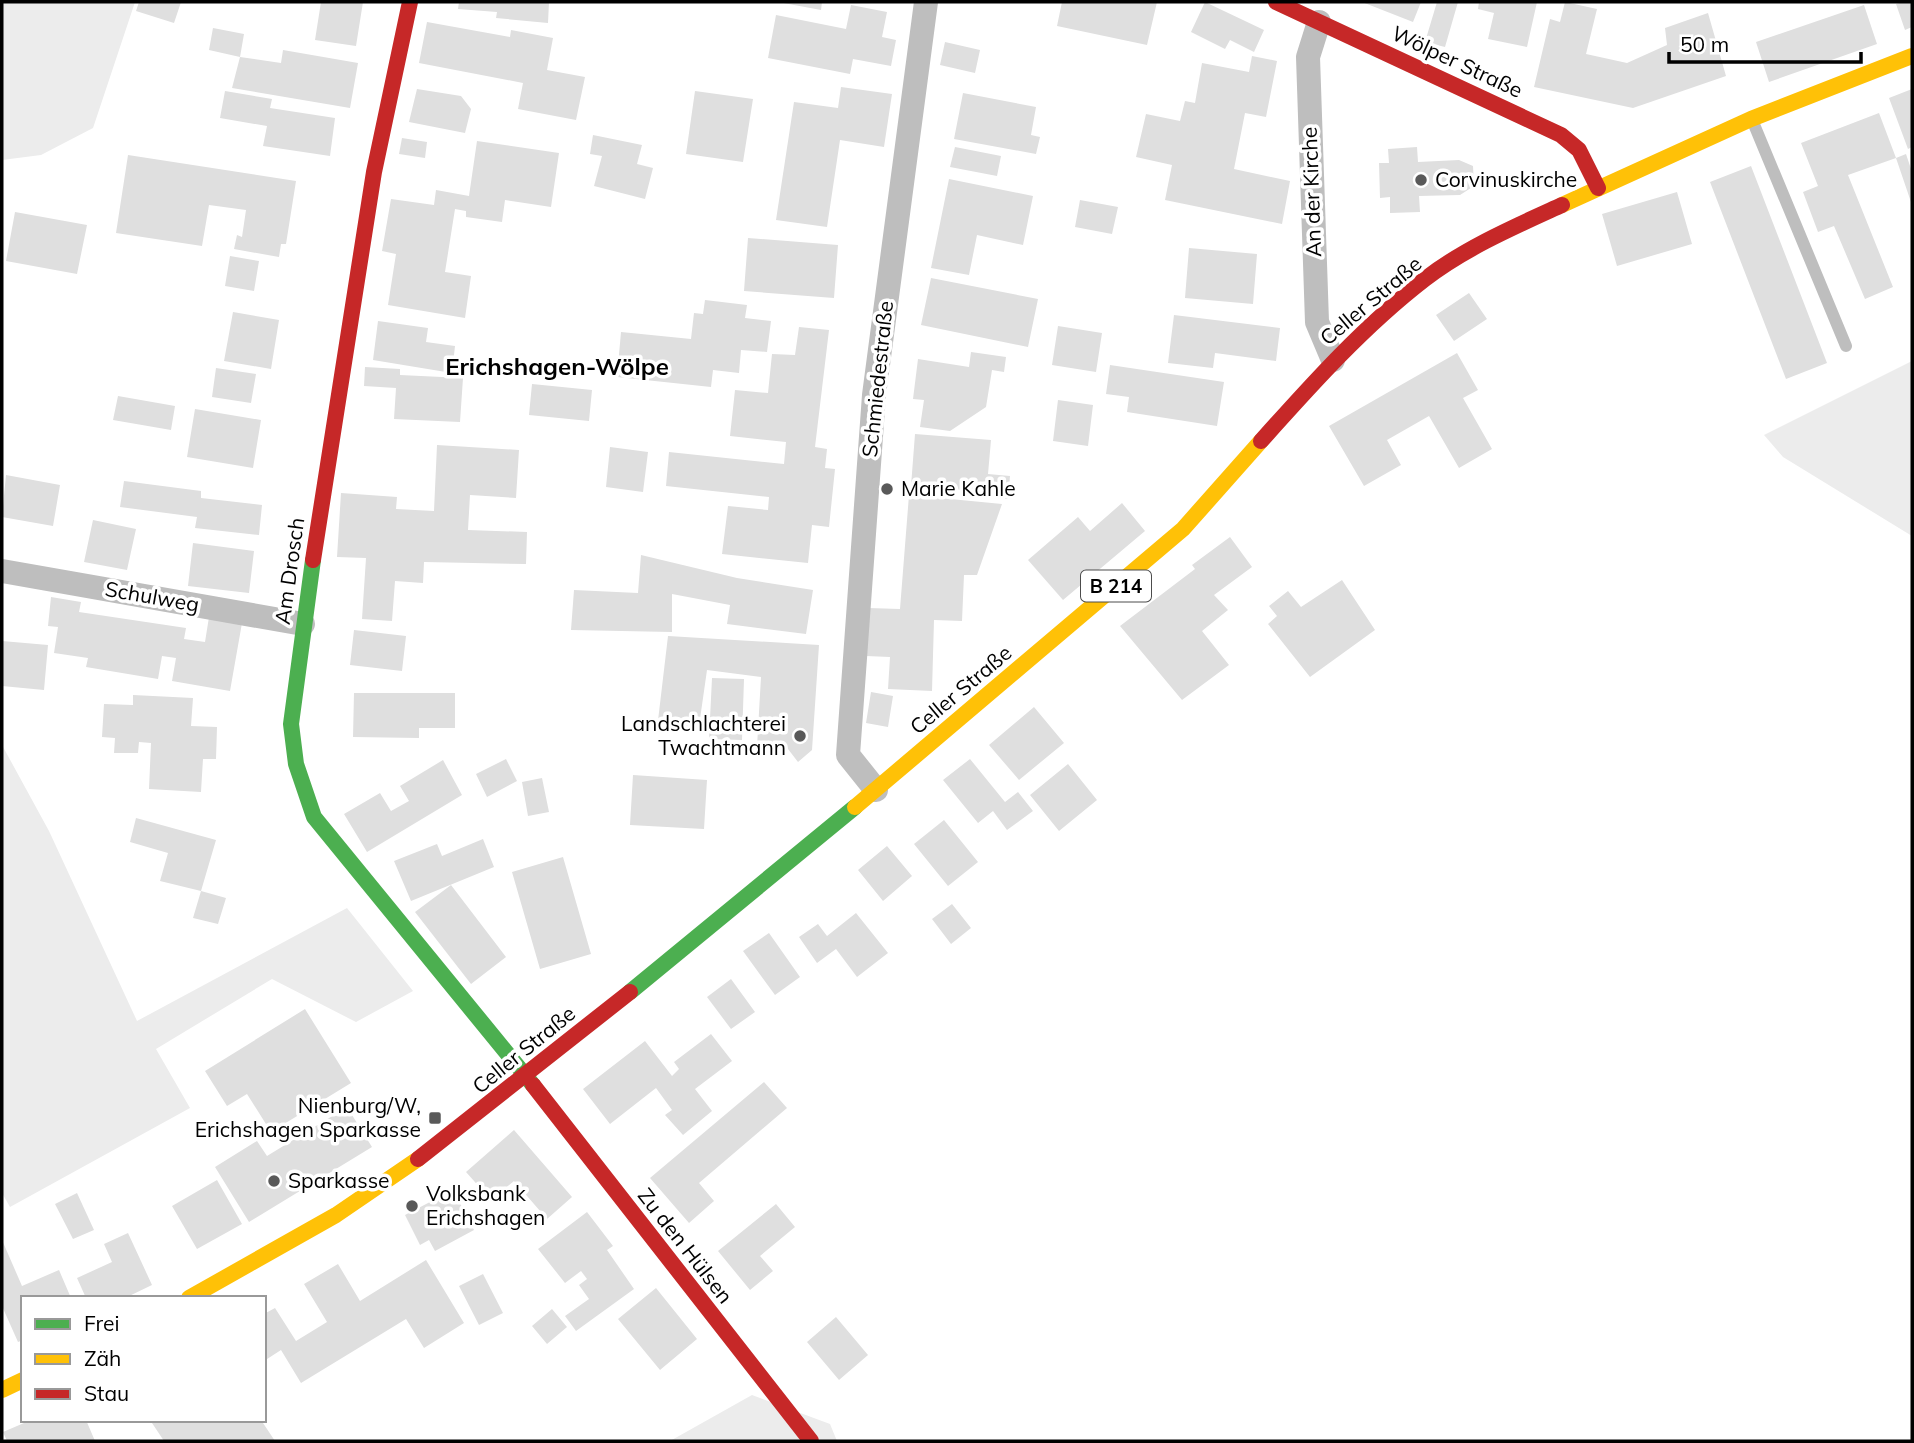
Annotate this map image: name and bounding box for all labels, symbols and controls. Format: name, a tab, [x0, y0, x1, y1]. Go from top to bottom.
street label: Wölper Straße	[1388, 19, 1527, 103]
scale bar	[1669, 21, 1862, 65]
text: 50 m	[1680, 31, 1729, 57]
street label: An der Kirche	[1296, 126, 1326, 258]
place label: Corvinuskirche	[1435, 166, 1577, 192]
marker: Corvinuskirche	[1413, 172, 1429, 188]
street label: Celler Straße	[1314, 250, 1427, 350]
street label: Schmiedestraße	[856, 299, 898, 458]
district label: Erichshagen-Wölpe	[445, 351, 669, 381]
place label: Marie Kahle	[901, 475, 1016, 501]
marker: Marie Kahle	[879, 481, 895, 497]
street label: Am Drosch	[269, 516, 309, 626]
road number: B 214	[1081, 570, 1151, 601]
street label: Schulweg	[103, 575, 201, 617]
street label: Celler Straße	[904, 639, 1017, 739]
place label: Landschlachterei Twachtmann	[621, 710, 786, 760]
marker: Landschlachterei Twachtmann	[792, 728, 808, 744]
street label: Celler Straße	[467, 1000, 580, 1099]
place label: Nienburg/W, Erichshagen Sparkasse	[195, 1092, 421, 1142]
marker: Nienburg/W, Erichshagen Sparkasse	[427, 1110, 443, 1126]
place label: Sparkasse	[288, 1167, 389, 1193]
marker: Sparkasse	[266, 1173, 282, 1189]
place label: Volksbank Erichshagen	[426, 1180, 545, 1230]
street label: Zu den Hülsen	[633, 1183, 739, 1308]
marker: Volksbank Erichshagen	[404, 1198, 420, 1214]
legend	[21, 1296, 266, 1422]
text: Frei	[84, 1310, 120, 1336]
text: Zäh	[84, 1345, 121, 1371]
text: Stau	[84, 1380, 129, 1406]

